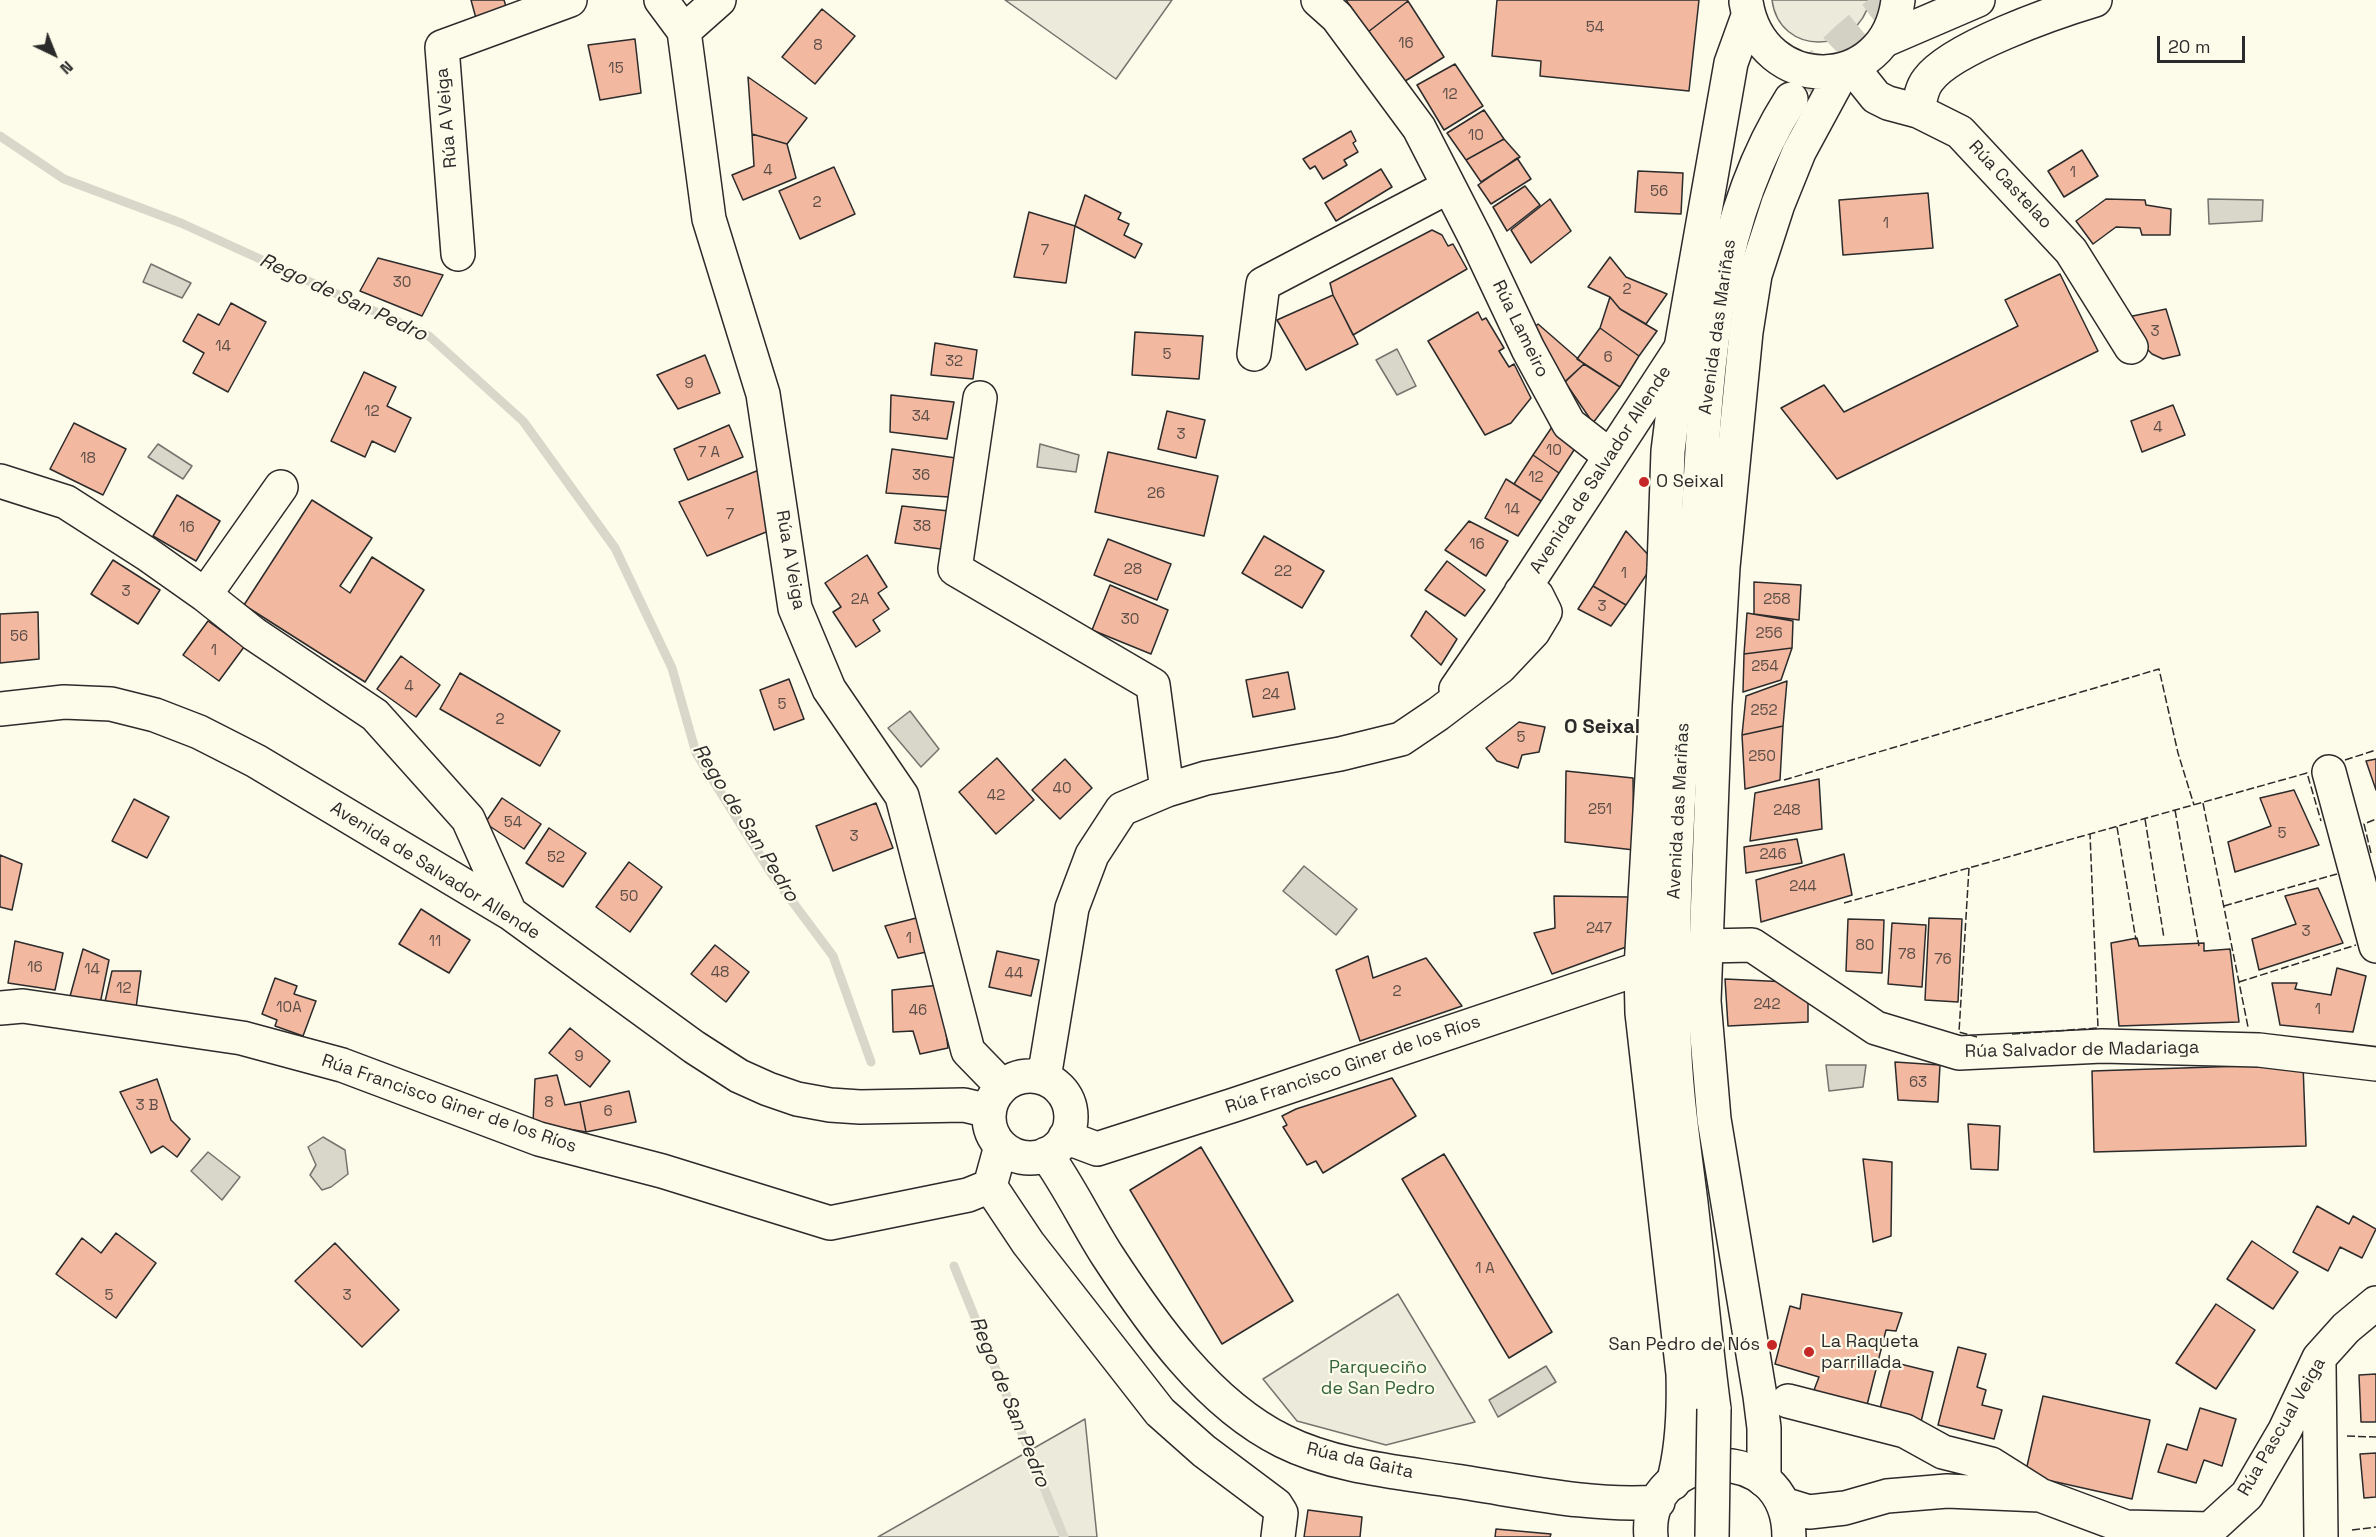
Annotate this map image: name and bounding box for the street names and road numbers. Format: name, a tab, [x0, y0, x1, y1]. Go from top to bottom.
street label: Rúa A Veiga	[432, 67, 462, 169]
street label: Rúa Castelao	[1964, 136, 2056, 234]
street label: Avenida das Mariñas	[1695, 238, 1741, 416]
street label: Rúa Lameiro	[1487, 277, 1553, 381]
street label: Avenida de Salvador Allende	[1526, 362, 1676, 578]
street label: Rúa A Veiga	[771, 509, 809, 611]
street label: Avenida das Mariñas	[1664, 722, 1694, 900]
street label: Avenida de Salvador Allende	[326, 797, 544, 945]
street label: Rúa Francisco Giner de los Ríos	[1223, 1011, 1483, 1119]
street label: Rúa Salvador de Madariaga	[1965, 1037, 2199, 1063]
street label: Rúa Francisco Giner de los Ríos	[319, 1050, 579, 1158]
street label: Rúa Pascual Veiga	[2234, 1354, 2330, 1500]
street label: Rúa da Gaita	[1304, 1438, 1416, 1484]

